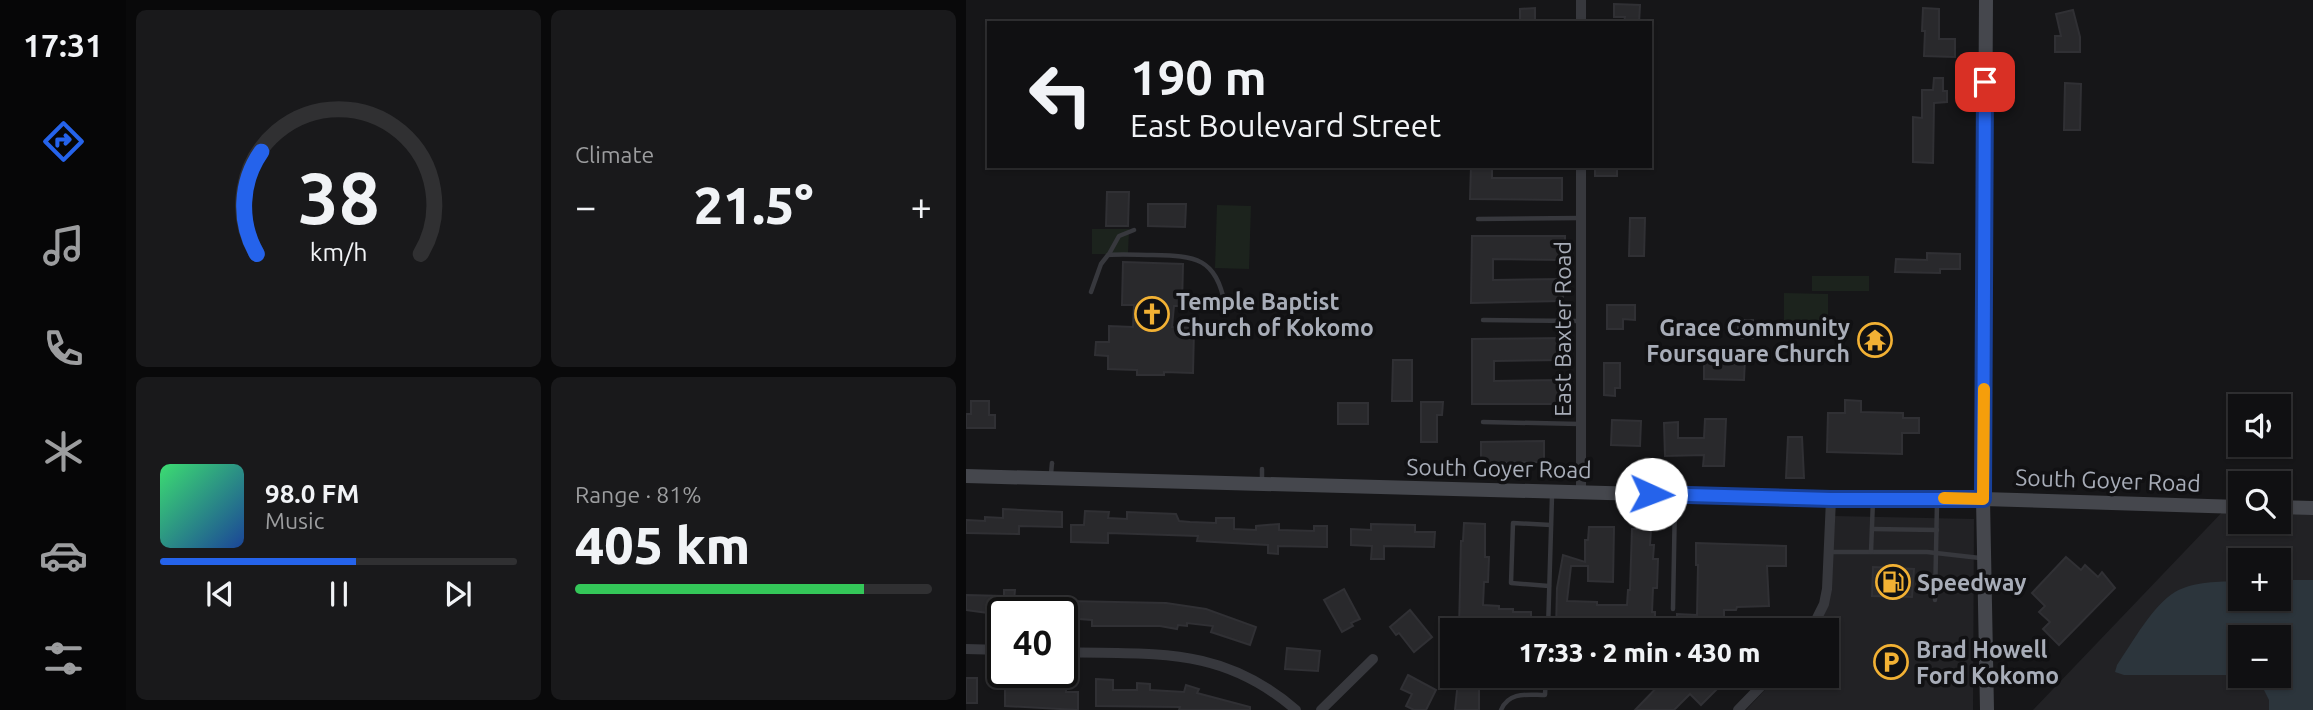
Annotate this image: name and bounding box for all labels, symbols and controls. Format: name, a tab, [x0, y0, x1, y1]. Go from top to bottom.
text: 17:31	[23, 27, 103, 63]
icon: left	[1015, 49, 1106, 140]
text: 190 m	[1130, 49, 1267, 104]
pin	[1955, 52, 2015, 112]
icon: arrive	[1966, 63, 2004, 101]
text: East Boulevard Street	[1130, 107, 1441, 143]
icon: directions	[39, 117, 88, 166]
text: Climate	[575, 142, 654, 167]
text: 38	[297, 157, 380, 239]
text: 21.5°	[694, 176, 813, 234]
text: −	[575, 185, 596, 227]
text: +	[911, 185, 932, 227]
icon: music	[39, 221, 88, 270]
text: km/h	[310, 238, 367, 266]
street label: East Baxter Road	[1550, 241, 1575, 417]
place label: Temple Baptist Church of Kokomo	[1176, 289, 1374, 340]
church icon: Temple Baptist Church of Kokomo	[1133, 295, 1171, 333]
place label: Grace Community Foursquare Church	[1646, 315, 1850, 366]
temple icon: Grace Community Foursquare Church	[1856, 321, 1894, 359]
icon: phone	[39, 324, 88, 373]
map controls	[2228, 394, 2291, 688]
button: sound	[2228, 394, 2291, 457]
icon: climate	[39, 427, 88, 476]
street label: South Goyer Road	[1406, 454, 1592, 482]
position arrow	[1614, 457, 1688, 531]
street label: South Goyer Road	[2015, 464, 2201, 496]
button: search	[2228, 471, 2291, 534]
text: 98.0 FM	[265, 479, 359, 508]
text: Range · 81%	[575, 482, 702, 507]
text: Music	[265, 508, 324, 533]
text: 405 km	[575, 516, 750, 574]
icon: car	[39, 531, 88, 580]
button: +	[2228, 548, 2291, 611]
fuel station icon: Speedway	[1874, 563, 1912, 601]
place label: Speedway	[1917, 570, 2026, 595]
icon: previous	[201, 575, 239, 613]
icon: pause	[320, 575, 358, 613]
icon: next	[439, 575, 477, 613]
speed limit sign: 40	[987, 597, 1078, 688]
button: −	[2228, 625, 2291, 688]
icon: filters	[39, 634, 88, 683]
place label: Brad Howell Ford Kokomo	[1916, 637, 2059, 688]
text: 17:33 · 2 min · 430 m	[1519, 638, 1760, 667]
parking icon: Brad Howell Ford Kokomo	[1872, 643, 1910, 681]

